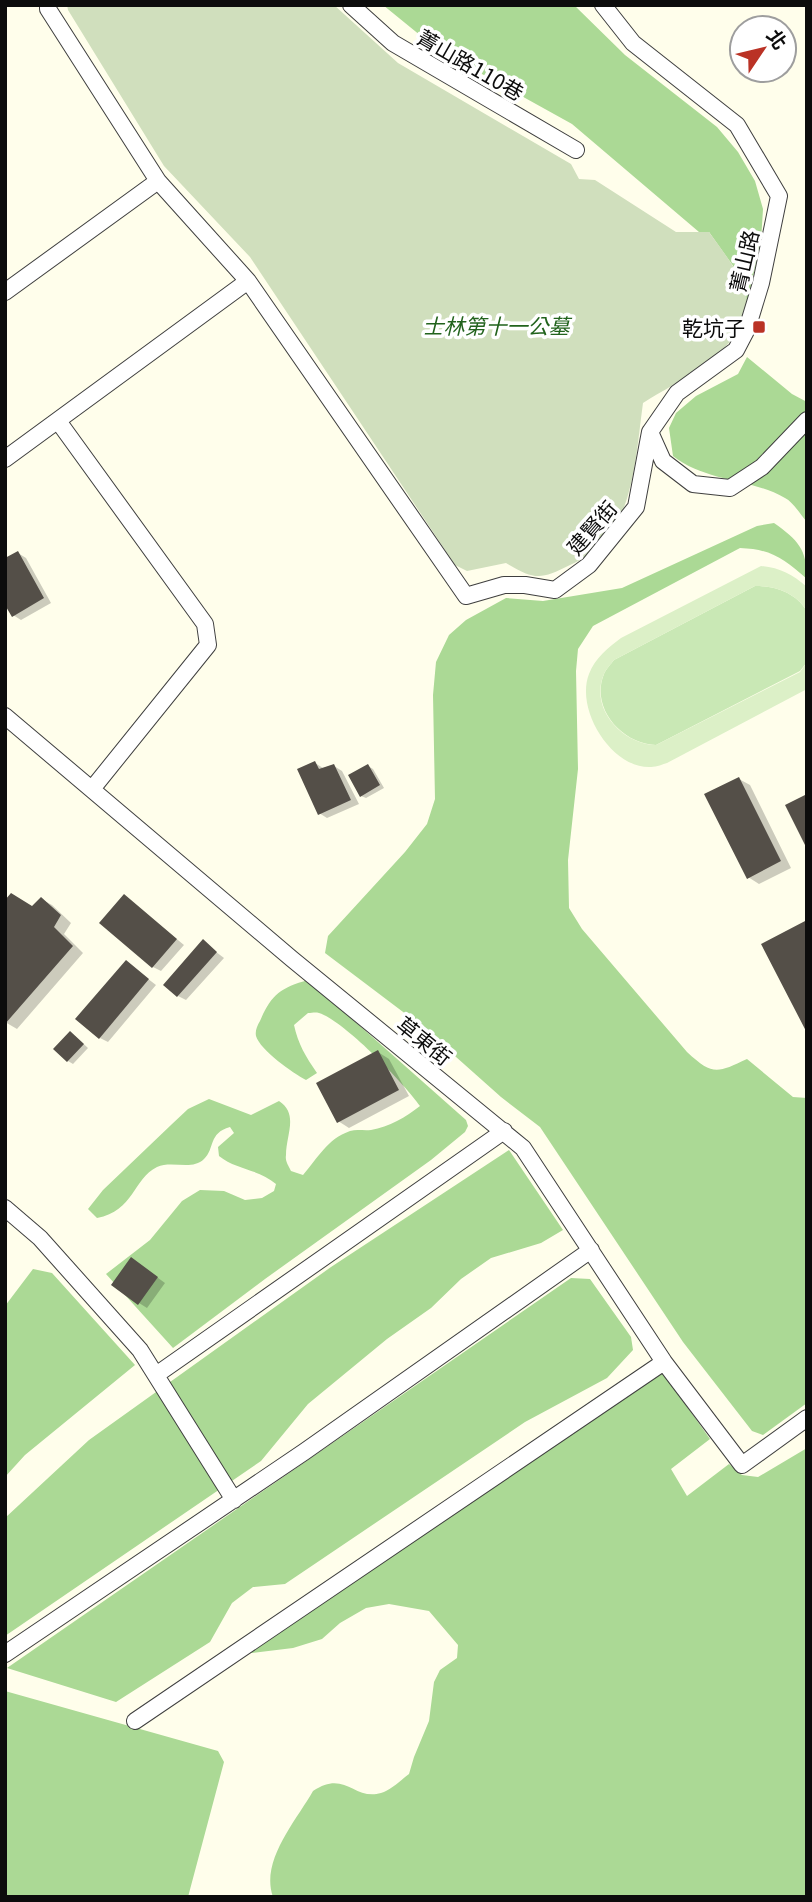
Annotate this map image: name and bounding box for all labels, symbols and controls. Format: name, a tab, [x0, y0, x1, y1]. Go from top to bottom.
north arrow	[728, 14, 798, 84]
street label: 菁山路110巷	[412, 21, 530, 107]
text: 北	[762, 23, 795, 54]
street label: 菁山路	[721, 227, 765, 295]
park label: 士林第十一公墓	[423, 310, 572, 340]
place label: 乾坑子	[682, 312, 745, 342]
marker: 乾坑子	[751, 319, 767, 335]
street label: 建賢街	[559, 493, 623, 561]
street label: 草東街	[391, 1009, 459, 1071]

